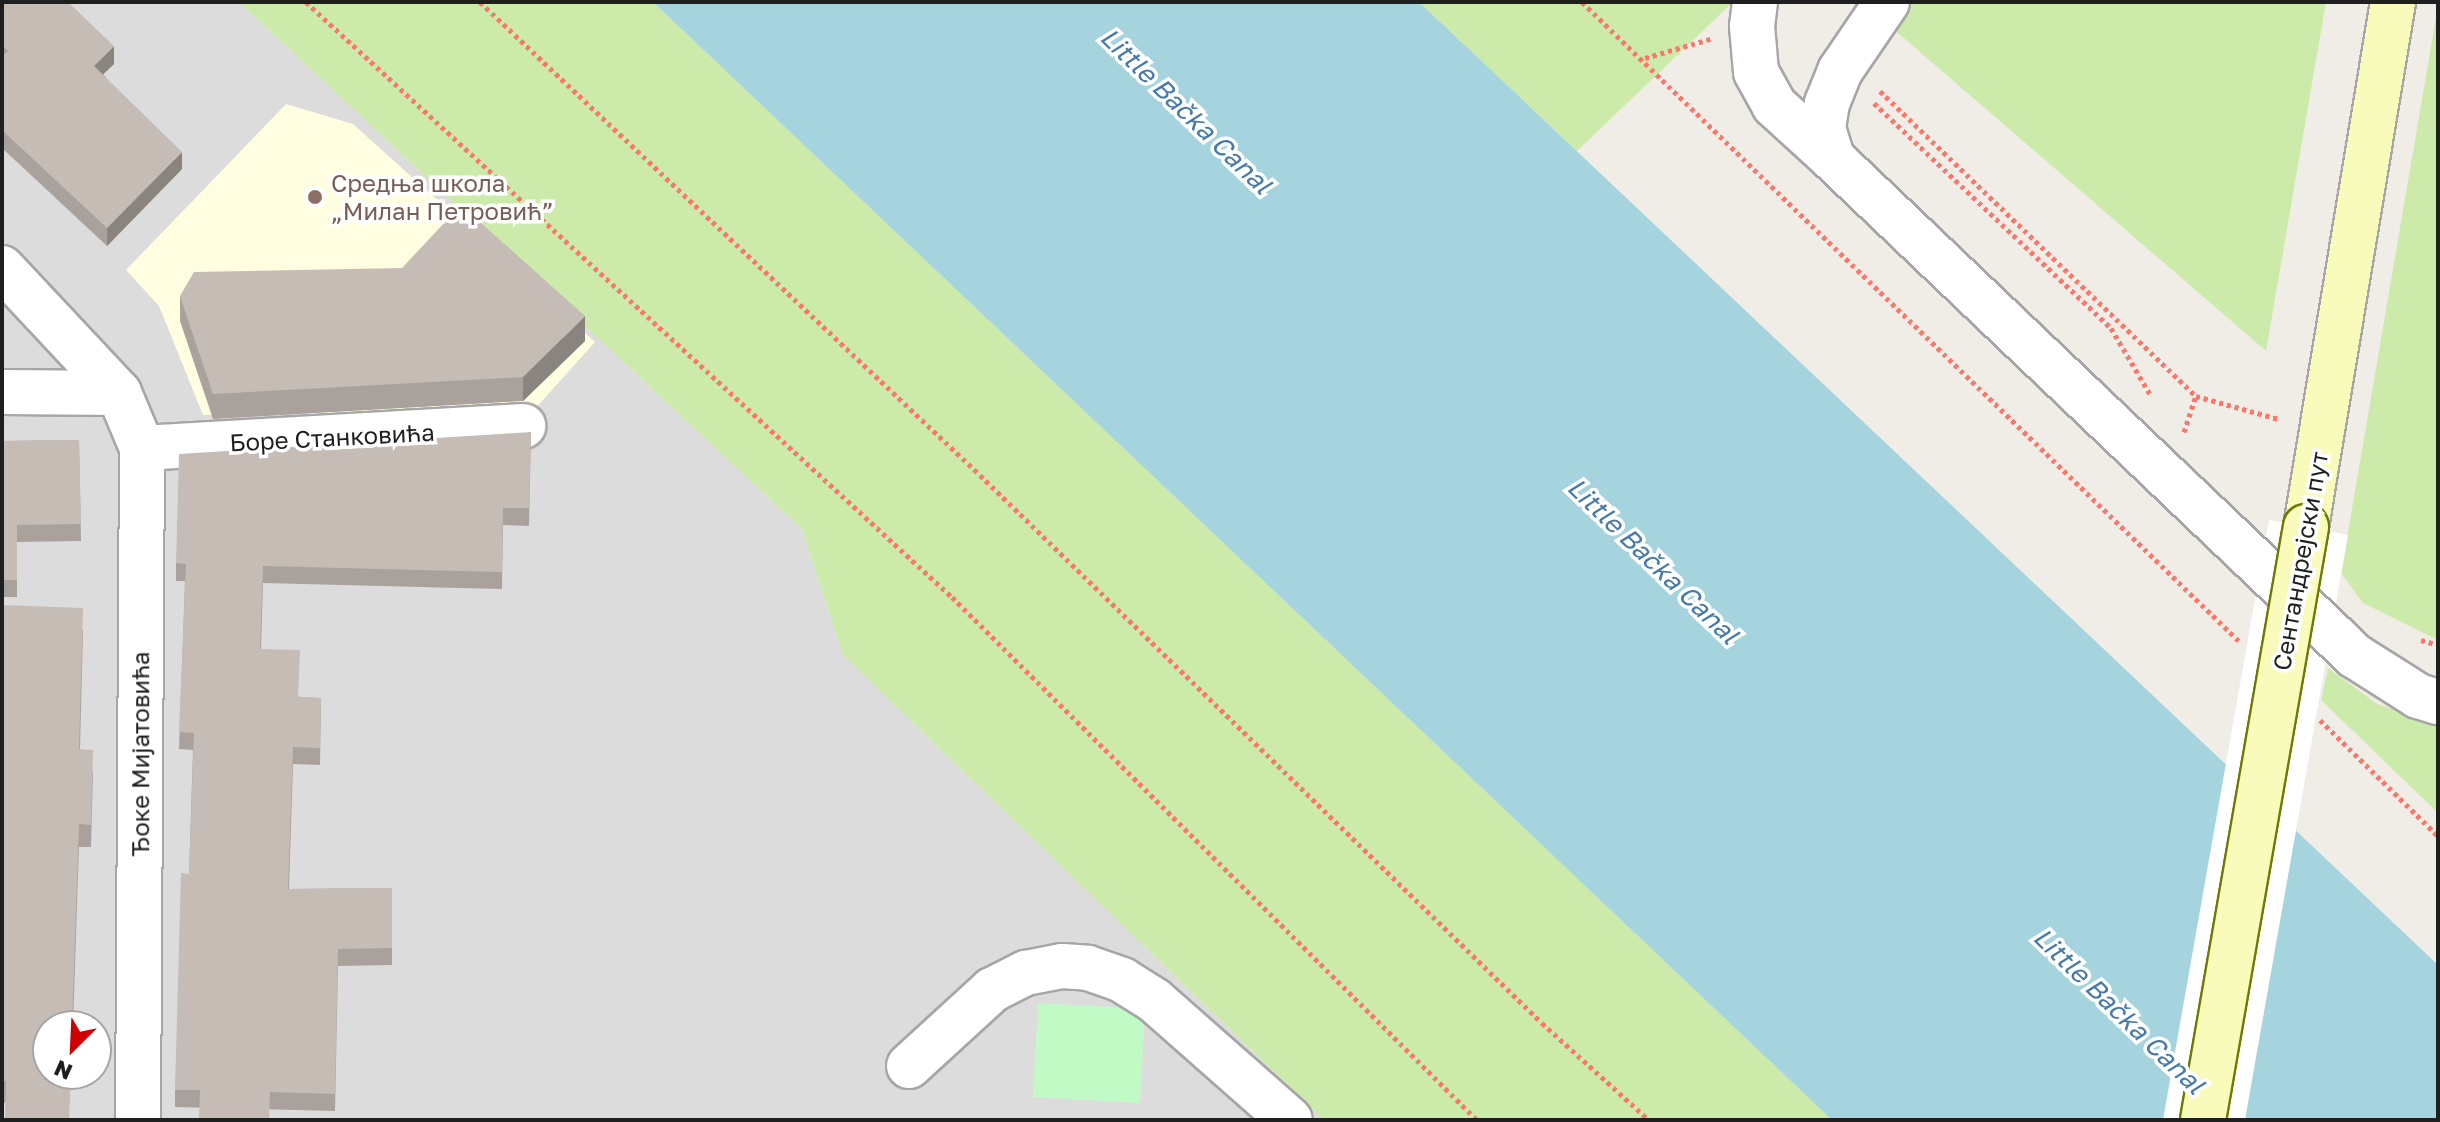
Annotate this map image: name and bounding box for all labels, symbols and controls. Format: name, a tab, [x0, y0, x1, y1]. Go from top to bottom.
water label: Little Bačka Canal	[1094, 22, 1278, 200]
place label: Средња школа „Милан Петровић”	[331, 169, 554, 225]
marker: Средња школа „Милан Петровић”	[306, 188, 324, 206]
street label: Боре Станковића	[229, 417, 435, 457]
street label: Сентандрејски пут	[2267, 449, 2333, 673]
water label: Little Bačka Canal	[1561, 472, 1745, 650]
street label: Ђоке Мијатовића	[126, 651, 154, 857]
water label: Little Bačka Canal	[2027, 922, 2211, 1100]
north arrow	[32, 1010, 112, 1090]
text: N	[50, 1055, 76, 1086]

